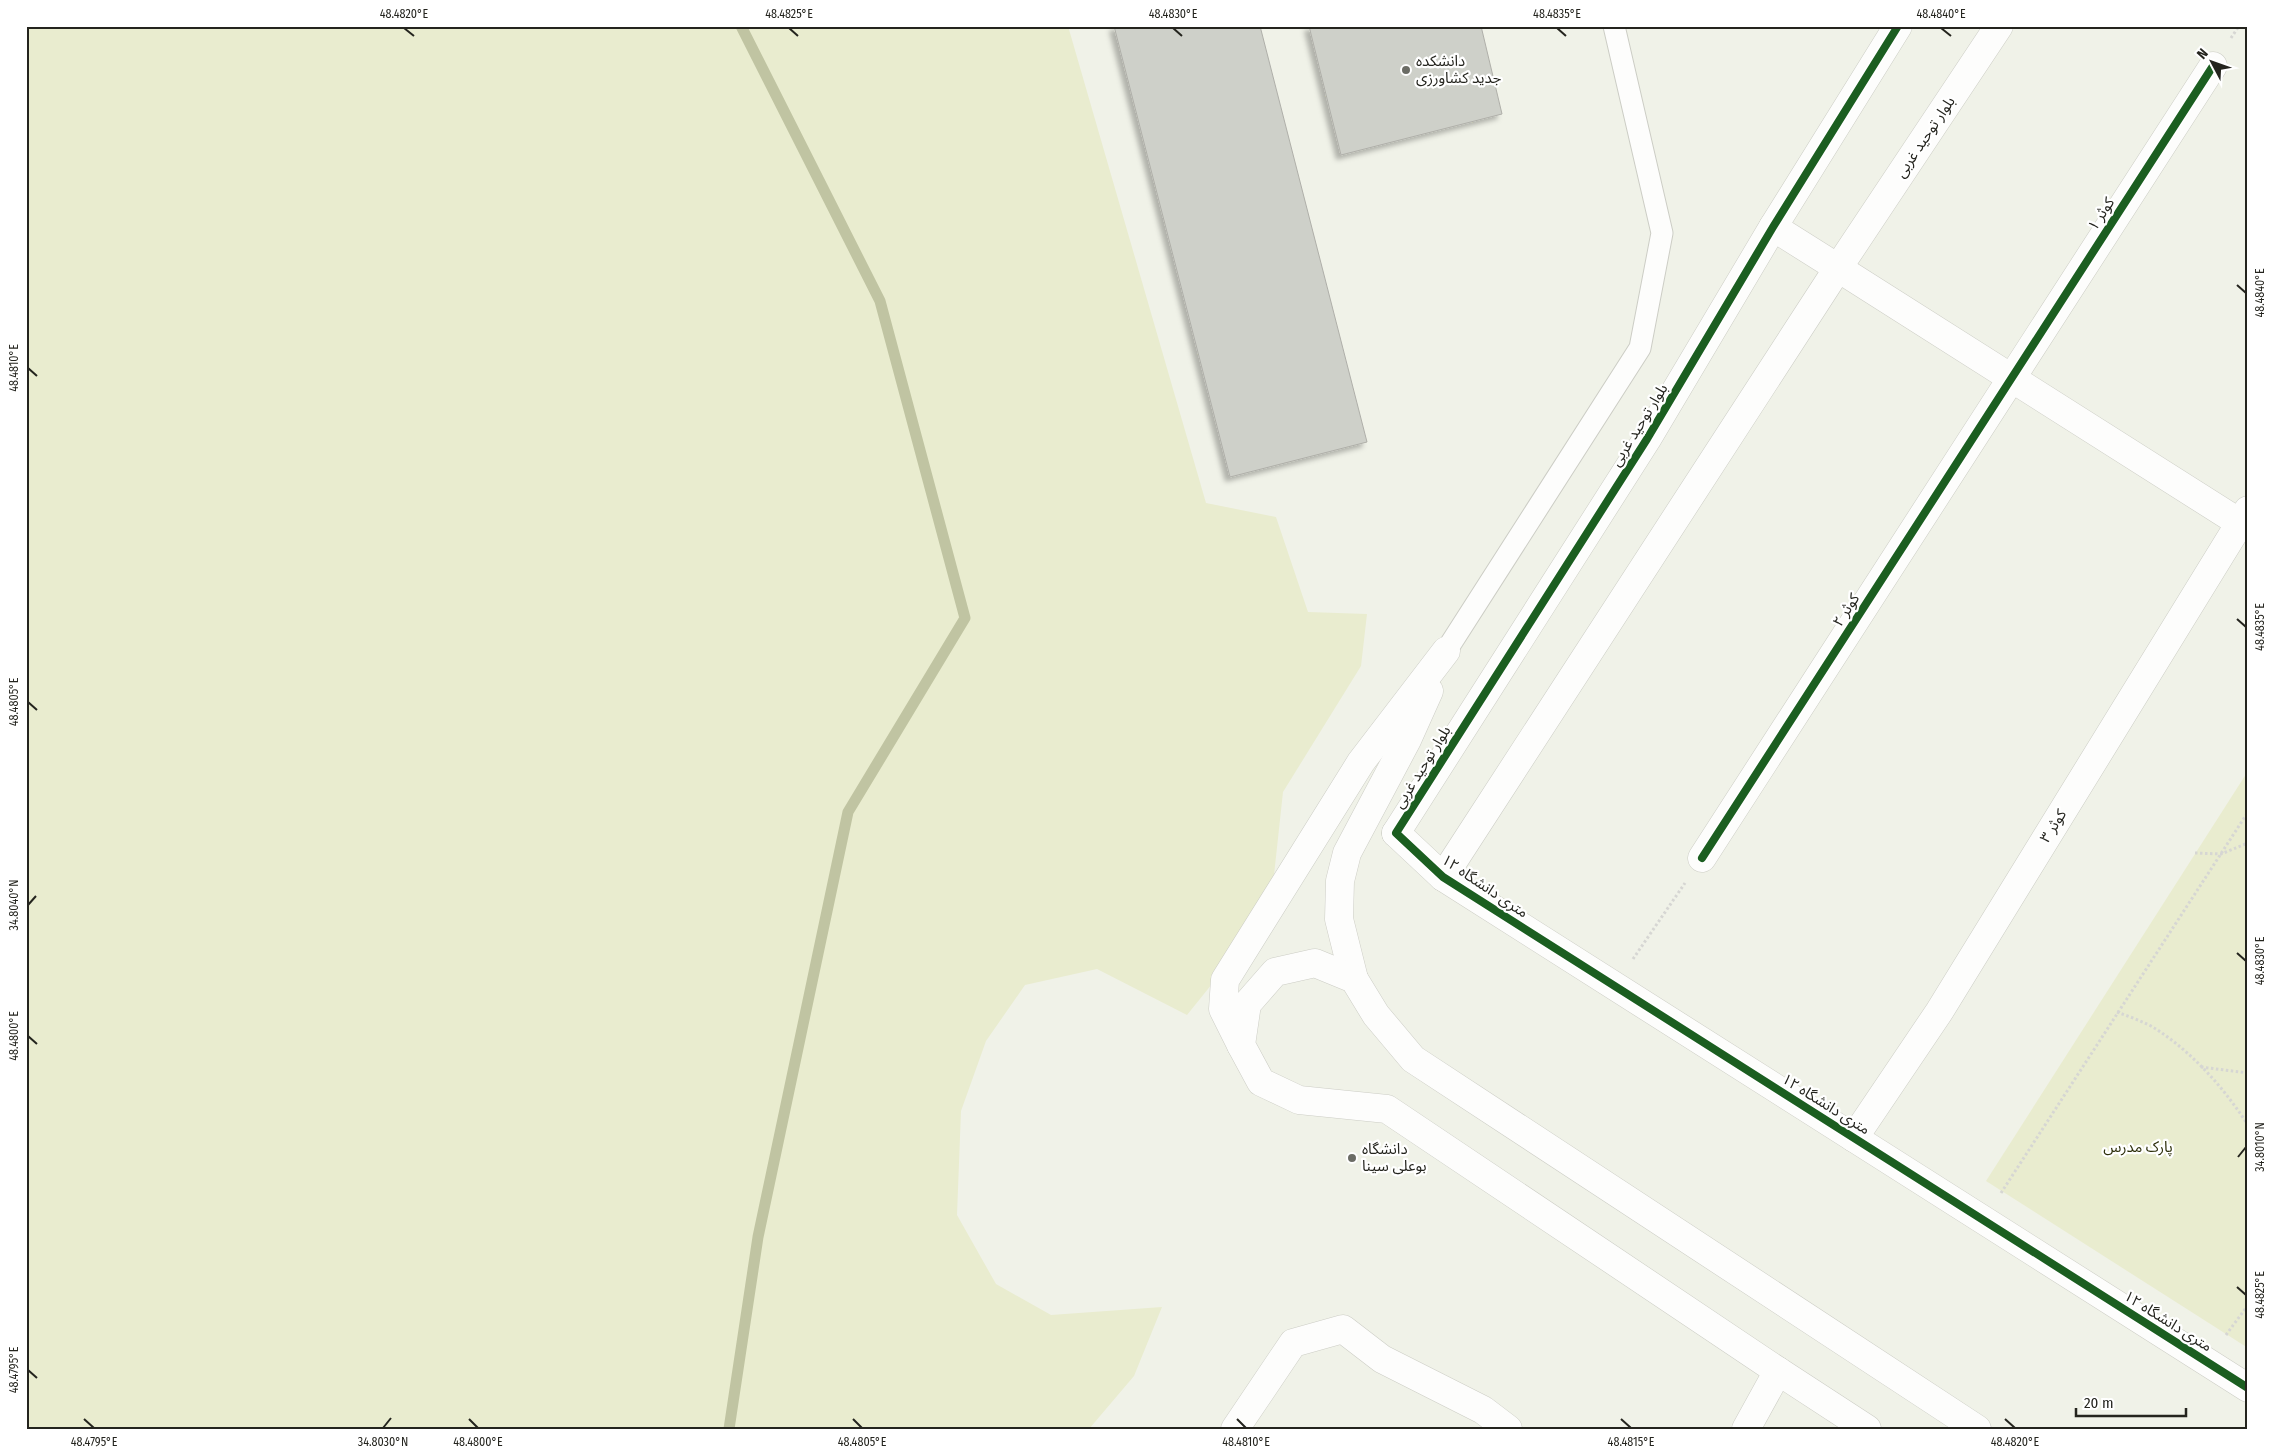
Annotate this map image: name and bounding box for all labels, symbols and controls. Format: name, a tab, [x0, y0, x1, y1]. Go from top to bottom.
text: 48.4820°E	[380, 7, 429, 21]
text: 48.4825°E	[765, 7, 813, 21]
text: 48.4830°E	[1149, 7, 1198, 21]
text: 48.4835°E	[1533, 7, 1581, 21]
text: 48.4840°E	[1916, 7, 1966, 21]
north arrow	[2186, 38, 2236, 88]
text: N	[2193, 45, 2212, 63]
place label: دانشکده جدید کشاورزی	[1416, 52, 1501, 87]
marker: دانشکده جدید کشاورزی	[1400, 64, 1412, 76]
street label: بلوار توحید غربی	[1891, 93, 1959, 181]
street label: کوثر ۱	[2084, 193, 2119, 234]
text: 48.4840°E	[2253, 268, 2267, 318]
text: 48.4810°E	[7, 344, 21, 392]
street label: بلوار توحید غربی	[1607, 380, 1671, 470]
street label: کوثر ۲	[1829, 589, 1864, 630]
text: 48.4835°E	[2253, 603, 2267, 651]
text: 48.4805°E	[7, 677, 21, 726]
street label: بلوار توحید غربی	[1390, 722, 1454, 812]
street label: کوثر ۳	[2036, 805, 2071, 846]
street label: ۱۲ متری دانشگاه	[1438, 850, 1532, 922]
text: 34.8040°N	[7, 880, 21, 930]
text: 48.4830°E	[2253, 936, 2267, 985]
text: 48.4800°E	[7, 1011, 21, 1061]
street label: ۱۲ متری دانشگاه	[1779, 1070, 1873, 1138]
text: 34.8010°N	[2253, 1122, 2267, 1172]
park label: پارک مدرس	[2103, 1138, 2173, 1157]
place label: دانشگاه بوعلی سینا	[1362, 1140, 1427, 1175]
marker: دانشگاه بوعلی سینا	[1346, 1152, 1358, 1164]
text: 48.4825°E	[2253, 1271, 2267, 1319]
street label: ۱۲ متری دانشگاه	[2121, 1287, 2215, 1355]
text: 48.4795°E	[7, 1346, 21, 1393]
scale bar	[2076, 1385, 2186, 1417]
text: 20 m	[2084, 1394, 2114, 1412]
text: 48.4795°E	[71, 1435, 118, 1449]
text: 34.8030°N	[358, 1435, 408, 1449]
text: 48.4800°E	[453, 1435, 503, 1449]
text: 48.4805°E	[838, 1435, 887, 1449]
text: 48.4810°E	[1222, 1435, 1270, 1449]
text: 48.4815°E	[1608, 1435, 1655, 1449]
text: 48.4820°E	[1991, 1435, 2040, 1449]

